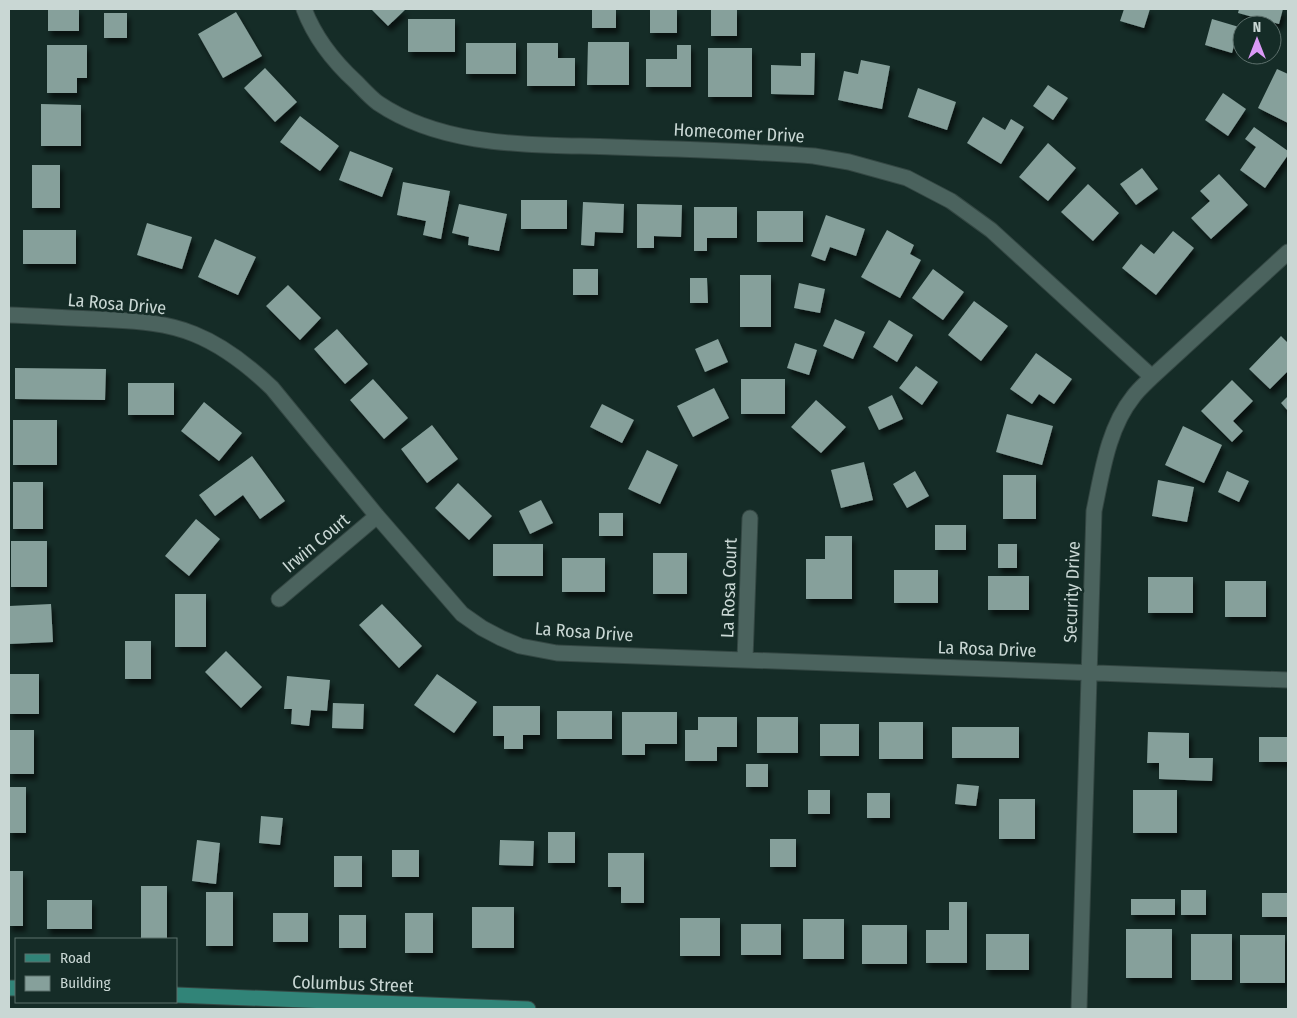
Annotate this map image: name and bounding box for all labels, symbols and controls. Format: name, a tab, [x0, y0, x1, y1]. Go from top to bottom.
north arrow	[1232, 15, 1282, 65]
text: N	[1253, 19, 1261, 36]
street label: Homecomer Drive	[673, 119, 805, 147]
street label: La Rosa Drive	[67, 289, 167, 319]
street label: Irwin Court	[278, 509, 354, 577]
street label: La Rosa Court	[716, 537, 742, 639]
street label: Security Drive	[1059, 541, 1085, 643]
street label: La Rosa Drive	[534, 618, 634, 646]
street label: La Rosa Drive	[937, 636, 1037, 662]
legend	[15, 938, 178, 1003]
text: Road	[60, 949, 91, 967]
street label: Columbus Street	[292, 971, 414, 997]
text: Building	[60, 974, 111, 992]

